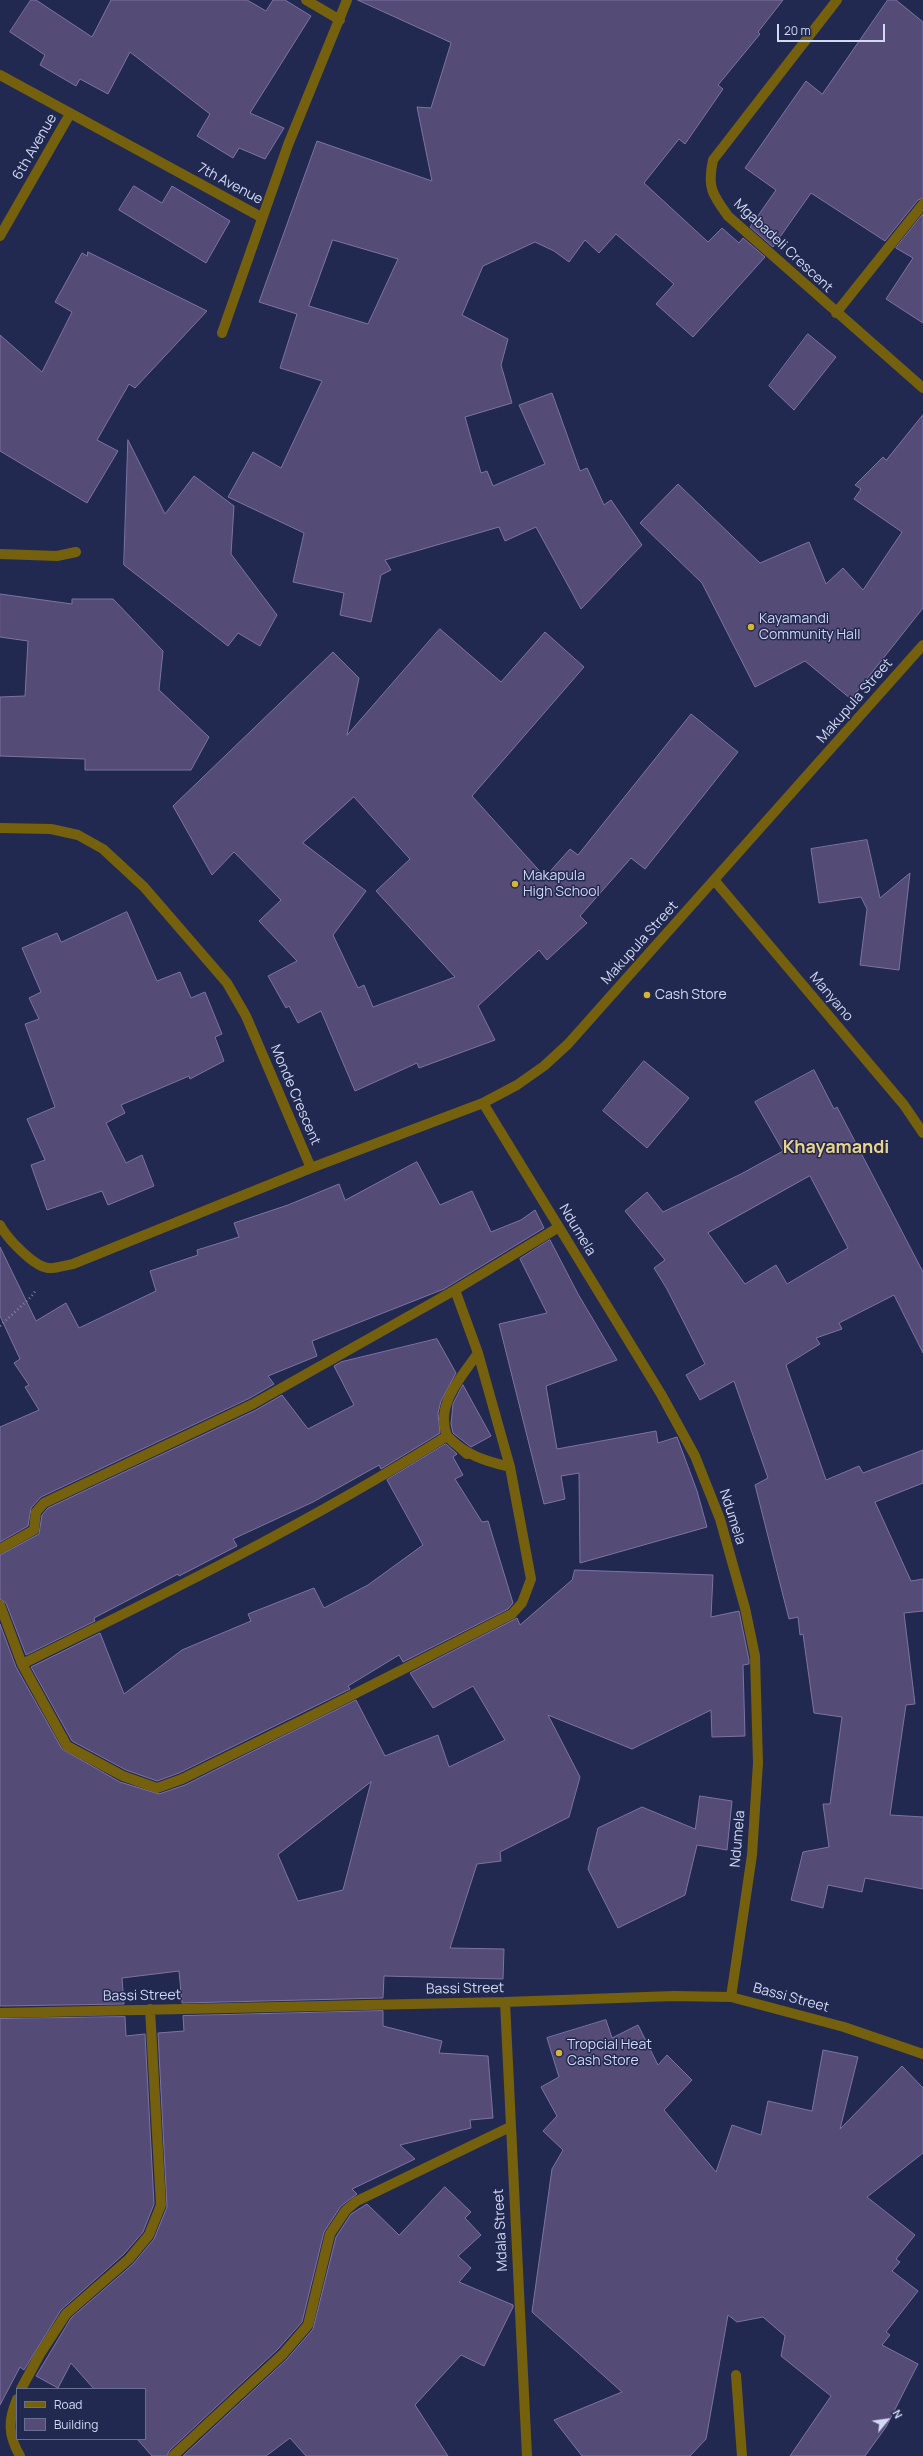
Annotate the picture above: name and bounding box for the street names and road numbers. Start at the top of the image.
street label: 6th Avenue [9,111,61,183]
street label: 7th Avenue [194,160,266,208]
street label: Mgabadeli Crescent [730,196,836,296]
street label: Makupula Street [814,655,896,747]
street label: Makupula Street [598,898,682,988]
street label: Manyano [806,969,856,1025]
street label: Monde Crescent [266,1042,324,1148]
street label: Ndumela [555,1201,599,1259]
street label: Ndumela [715,1487,749,1547]
street label: Ndumela [727,1810,749,1868]
street label: Bassi Street [426,1980,504,1998]
street label: Bassi Street [751,1980,831,2016]
street label: Bassi Street [103,1987,181,2005]
street label: Mdala Street [490,2188,512,2272]

